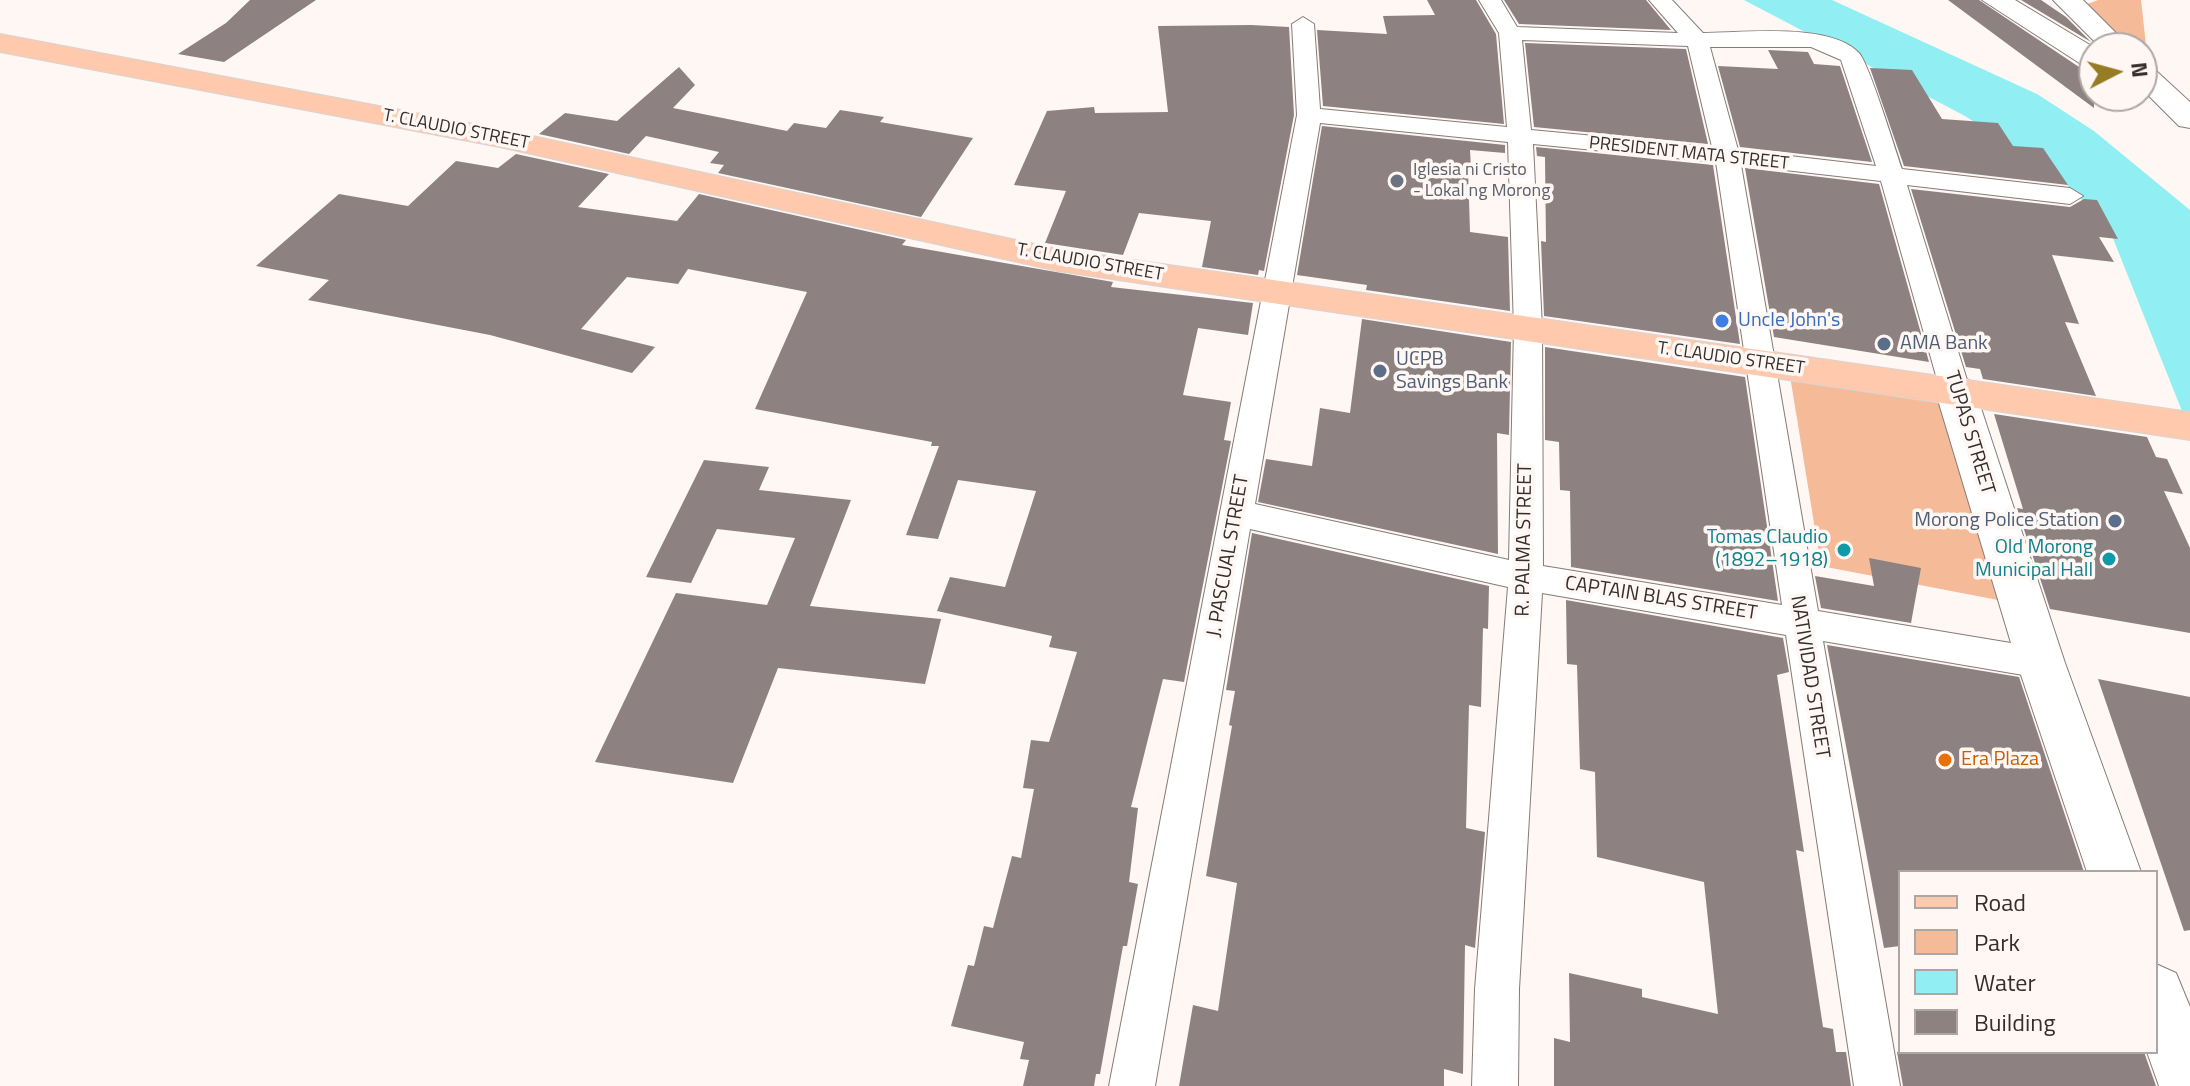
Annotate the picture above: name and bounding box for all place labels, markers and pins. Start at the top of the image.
place label: Iglesia ni Cristo - Lokal ng Morong [1413,160,1550,202]
marker: Iglesia ni Cristo - Lokal ng Morong [1388,172,1406,190]
place label: Uncle John's [1738,309,1840,333]
marker: Uncle John's [1713,312,1731,330]
place label: AMA Bank [1900,332,1988,356]
marker: AMA Bank [1875,335,1893,353]
place label: UCPB Savings Bank [1396,348,1508,395]
marker: UCPB Savings Bank [1371,362,1389,380]
place label: Morong Police Station [1914,509,2099,533]
marker: Morong Police Station [2106,512,2124,530]
place label: Tomas Claudio (1892–1918) [1707,526,1828,573]
place label: Old Morong Municipal Hall [1975,536,2093,583]
marker: Tomas Claudio (1892–1918) [1835,541,1853,559]
marker: Old Morong Municipal Hall [2100,550,2118,568]
place label: Era Plaza [1961,748,2039,772]
marker: Era Plaza [1936,751,1954,769]

